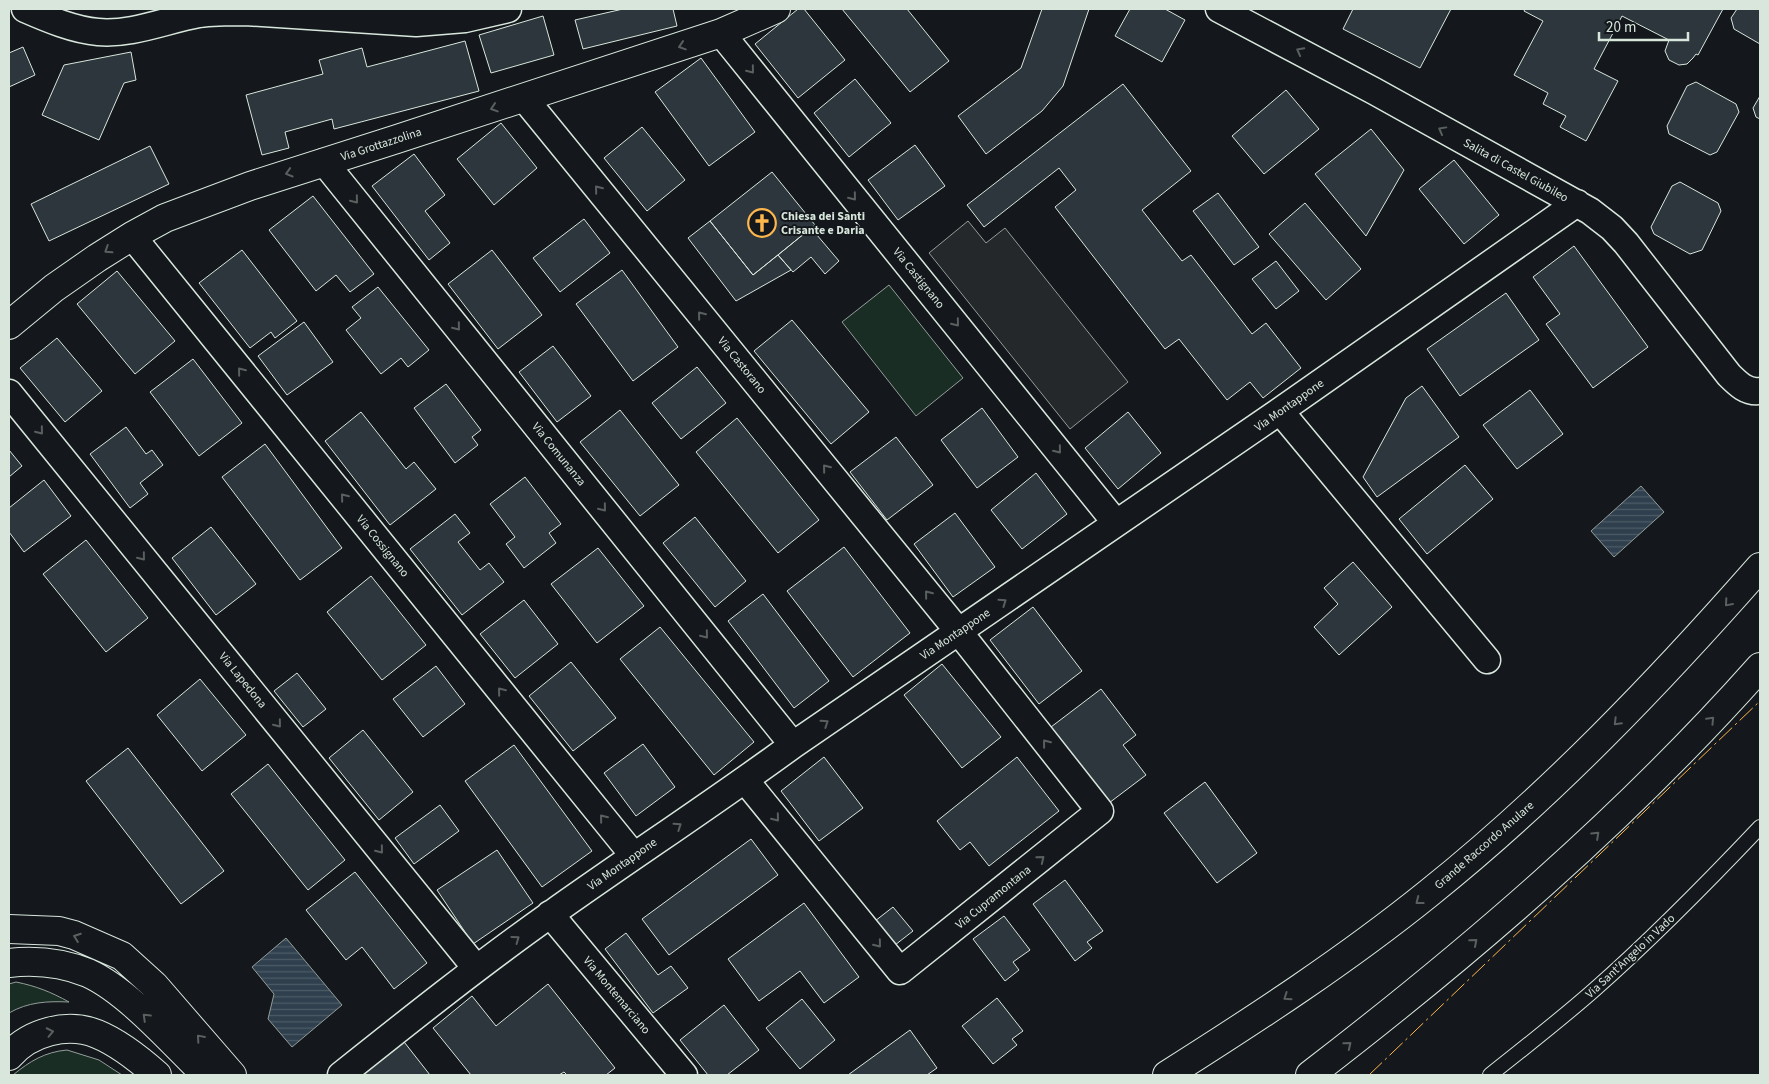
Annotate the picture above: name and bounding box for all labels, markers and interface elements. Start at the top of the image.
scale bar [1599,10,1688,42]
text: 20 m [1606,17,1636,38]
one-way arrow [678,40,686,50]
one-way arrow [1296,47,1305,57]
one-way arrow [746,65,755,74]
one-way arrow [490,102,499,112]
street label: Via Grottazzolina [338,123,424,166]
one-way arrow [1438,126,1447,136]
street label: Salita di Castel Giubileo [1460,134,1571,206]
one-way arrow [286,168,294,178]
one-way arrow [596,186,604,195]
one-way arrow [848,191,856,200]
one-way arrow [350,195,359,204]
church icon: Chiesa dei Santi Crisante e Daria [747,208,777,238]
place label: Chiesa dei Santi Crisante e Daria [781,208,865,239]
one-way arrow [105,244,114,254]
street label: Via Castignano [889,244,949,312]
one-way arrow [698,312,706,321]
one-way arrow [950,318,959,327]
one-way arrow [451,321,459,330]
street label: Via Castorano [713,333,770,397]
one-way arrow [239,368,247,377]
street label: Via Montappone [1251,375,1328,436]
street label: Via Comunanza [528,419,590,490]
one-way arrow [34,425,42,434]
one-way arrow [1052,444,1060,453]
one-way arrow [823,465,831,474]
one-way arrow [341,494,349,503]
one-way arrow [597,502,605,511]
street label: Via Cossignano [352,512,413,581]
one-way arrow [137,551,145,560]
one-way arrow [926,591,934,600]
one-way arrow [1725,598,1734,607]
one-way arrow [997,599,1006,608]
street label: Via Montappone [917,605,994,664]
one-way arrow [699,629,707,638]
street label: Via Lapedona [215,649,271,712]
one-way arrow [497,688,506,697]
one-way arrow [1614,716,1623,725]
one-way arrow [1705,717,1714,726]
one-way arrow [272,718,281,727]
one-way arrow [819,720,829,729]
one-way arrow [1044,740,1052,749]
street label: Grande Raccordo Anulare [1431,797,1538,893]
one-way arrow [771,812,779,821]
one-way arrow [601,815,609,824]
one-way arrow [672,823,681,832]
one-way arrow [1590,832,1599,841]
street label: Via Montappone [584,834,661,895]
one-way arrow [375,844,383,853]
one-way arrow [1035,856,1044,864]
street label: Via Cupramontana [952,862,1035,933]
one-way arrow [1416,896,1425,904]
street label: Via Sant'Angelo in Vado [1582,910,1679,1002]
one-way arrow [74,933,82,943]
one-way arrow [510,936,520,945]
one-way arrow [873,938,881,947]
one-way arrow [1469,939,1478,948]
street label: Via Montemarciano [579,953,654,1038]
one-way arrow [1283,990,1292,1000]
one-way arrow [143,1014,152,1023]
one-way arrow [46,1027,55,1038]
one-way arrow [197,1035,206,1044]
one-way arrow [1343,1042,1352,1051]

